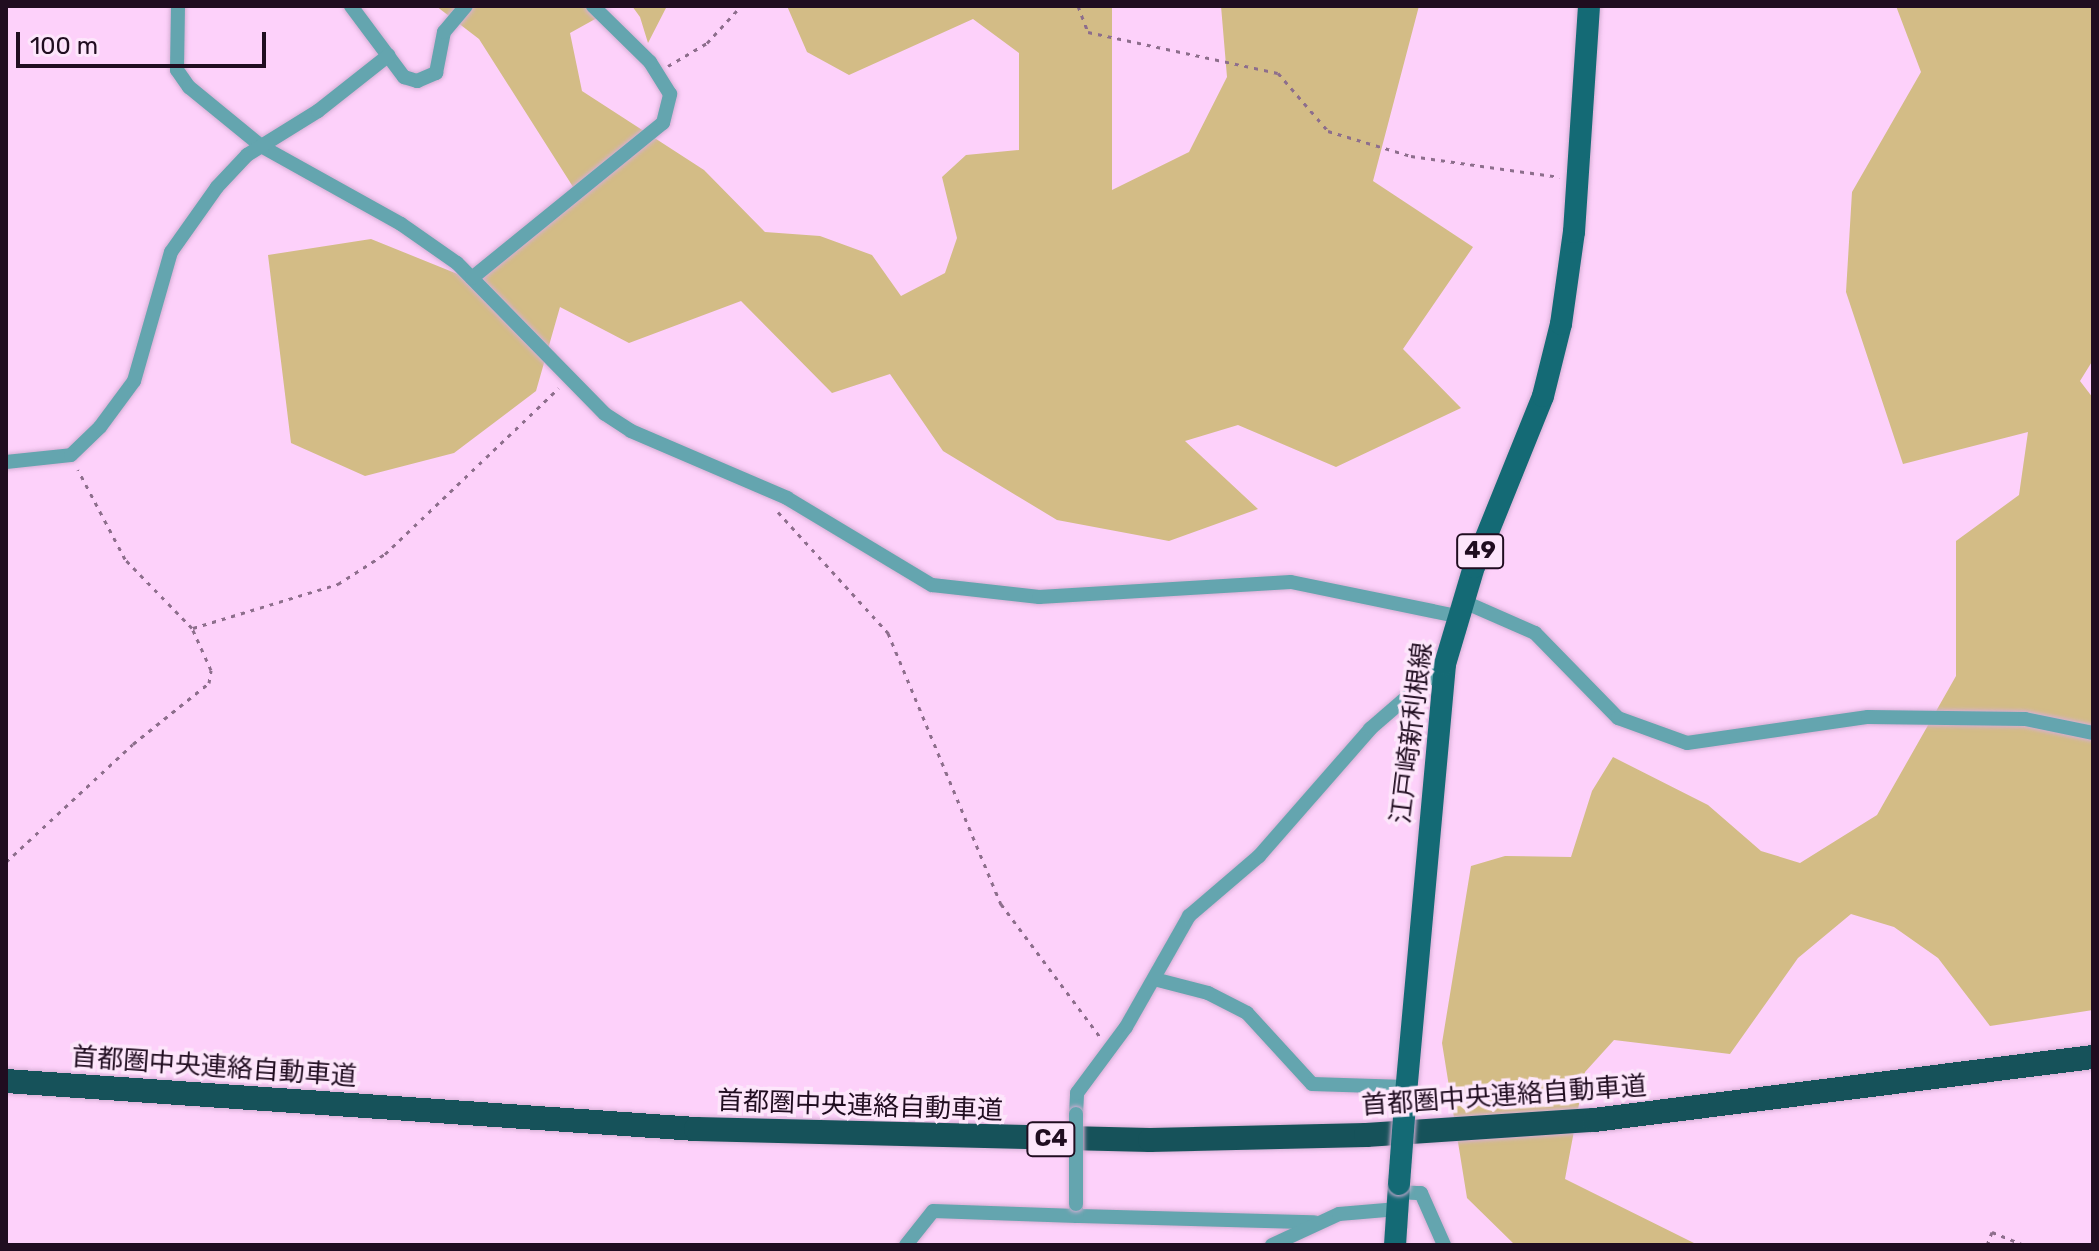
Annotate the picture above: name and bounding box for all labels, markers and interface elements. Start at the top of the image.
scale bar [20,16,270,66]
text: 100 m [30,32,98,60]
road number: 49 [1456,531,1504,571]
street label: 江戸崎新利根線 [1385,641,1439,825]
street label: 首都圏中央連絡自動車道 [70,1041,358,1093]
street label: 首都圏中央連絡自動車道 [1360,1070,1648,1122]
street label: 首都圏中央連絡自動車道 [717,1085,1003,1127]
road number: C4 [1025,1119,1077,1159]

